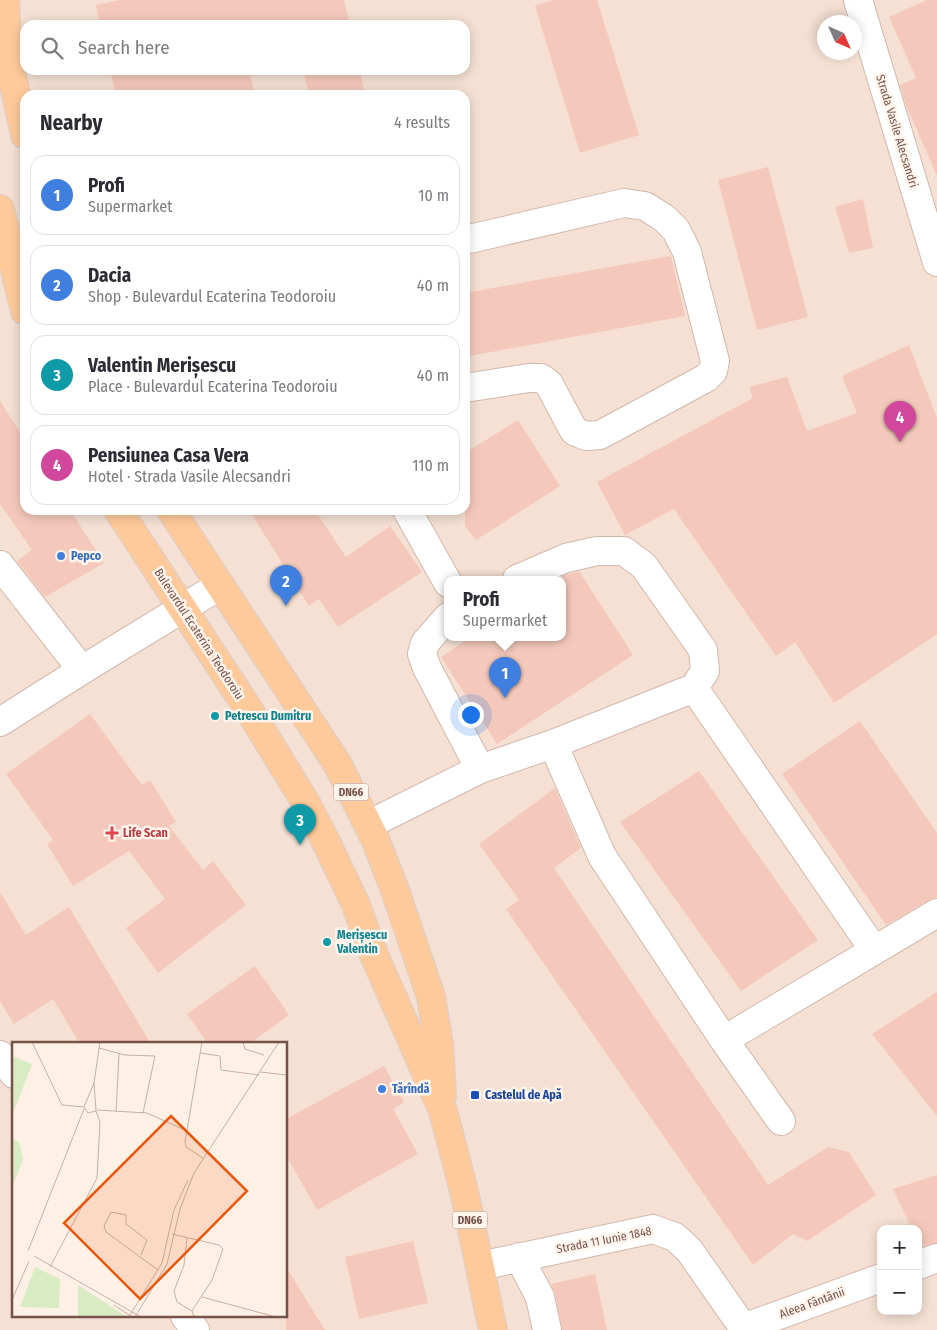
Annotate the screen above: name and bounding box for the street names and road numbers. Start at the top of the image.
street label: Strada Vasile Alecsandri [873,73,921,189]
street label: Bulevardul Ecaterina Teodoroiu [151,566,247,702]
road number: DN66 [334,784,368,800]
road number: DN66 [452,1212,488,1228]
street label: Strada 11 Iunie 1848 [555,1224,653,1256]
street label: Aleea Fântânii [777,1285,847,1321]

